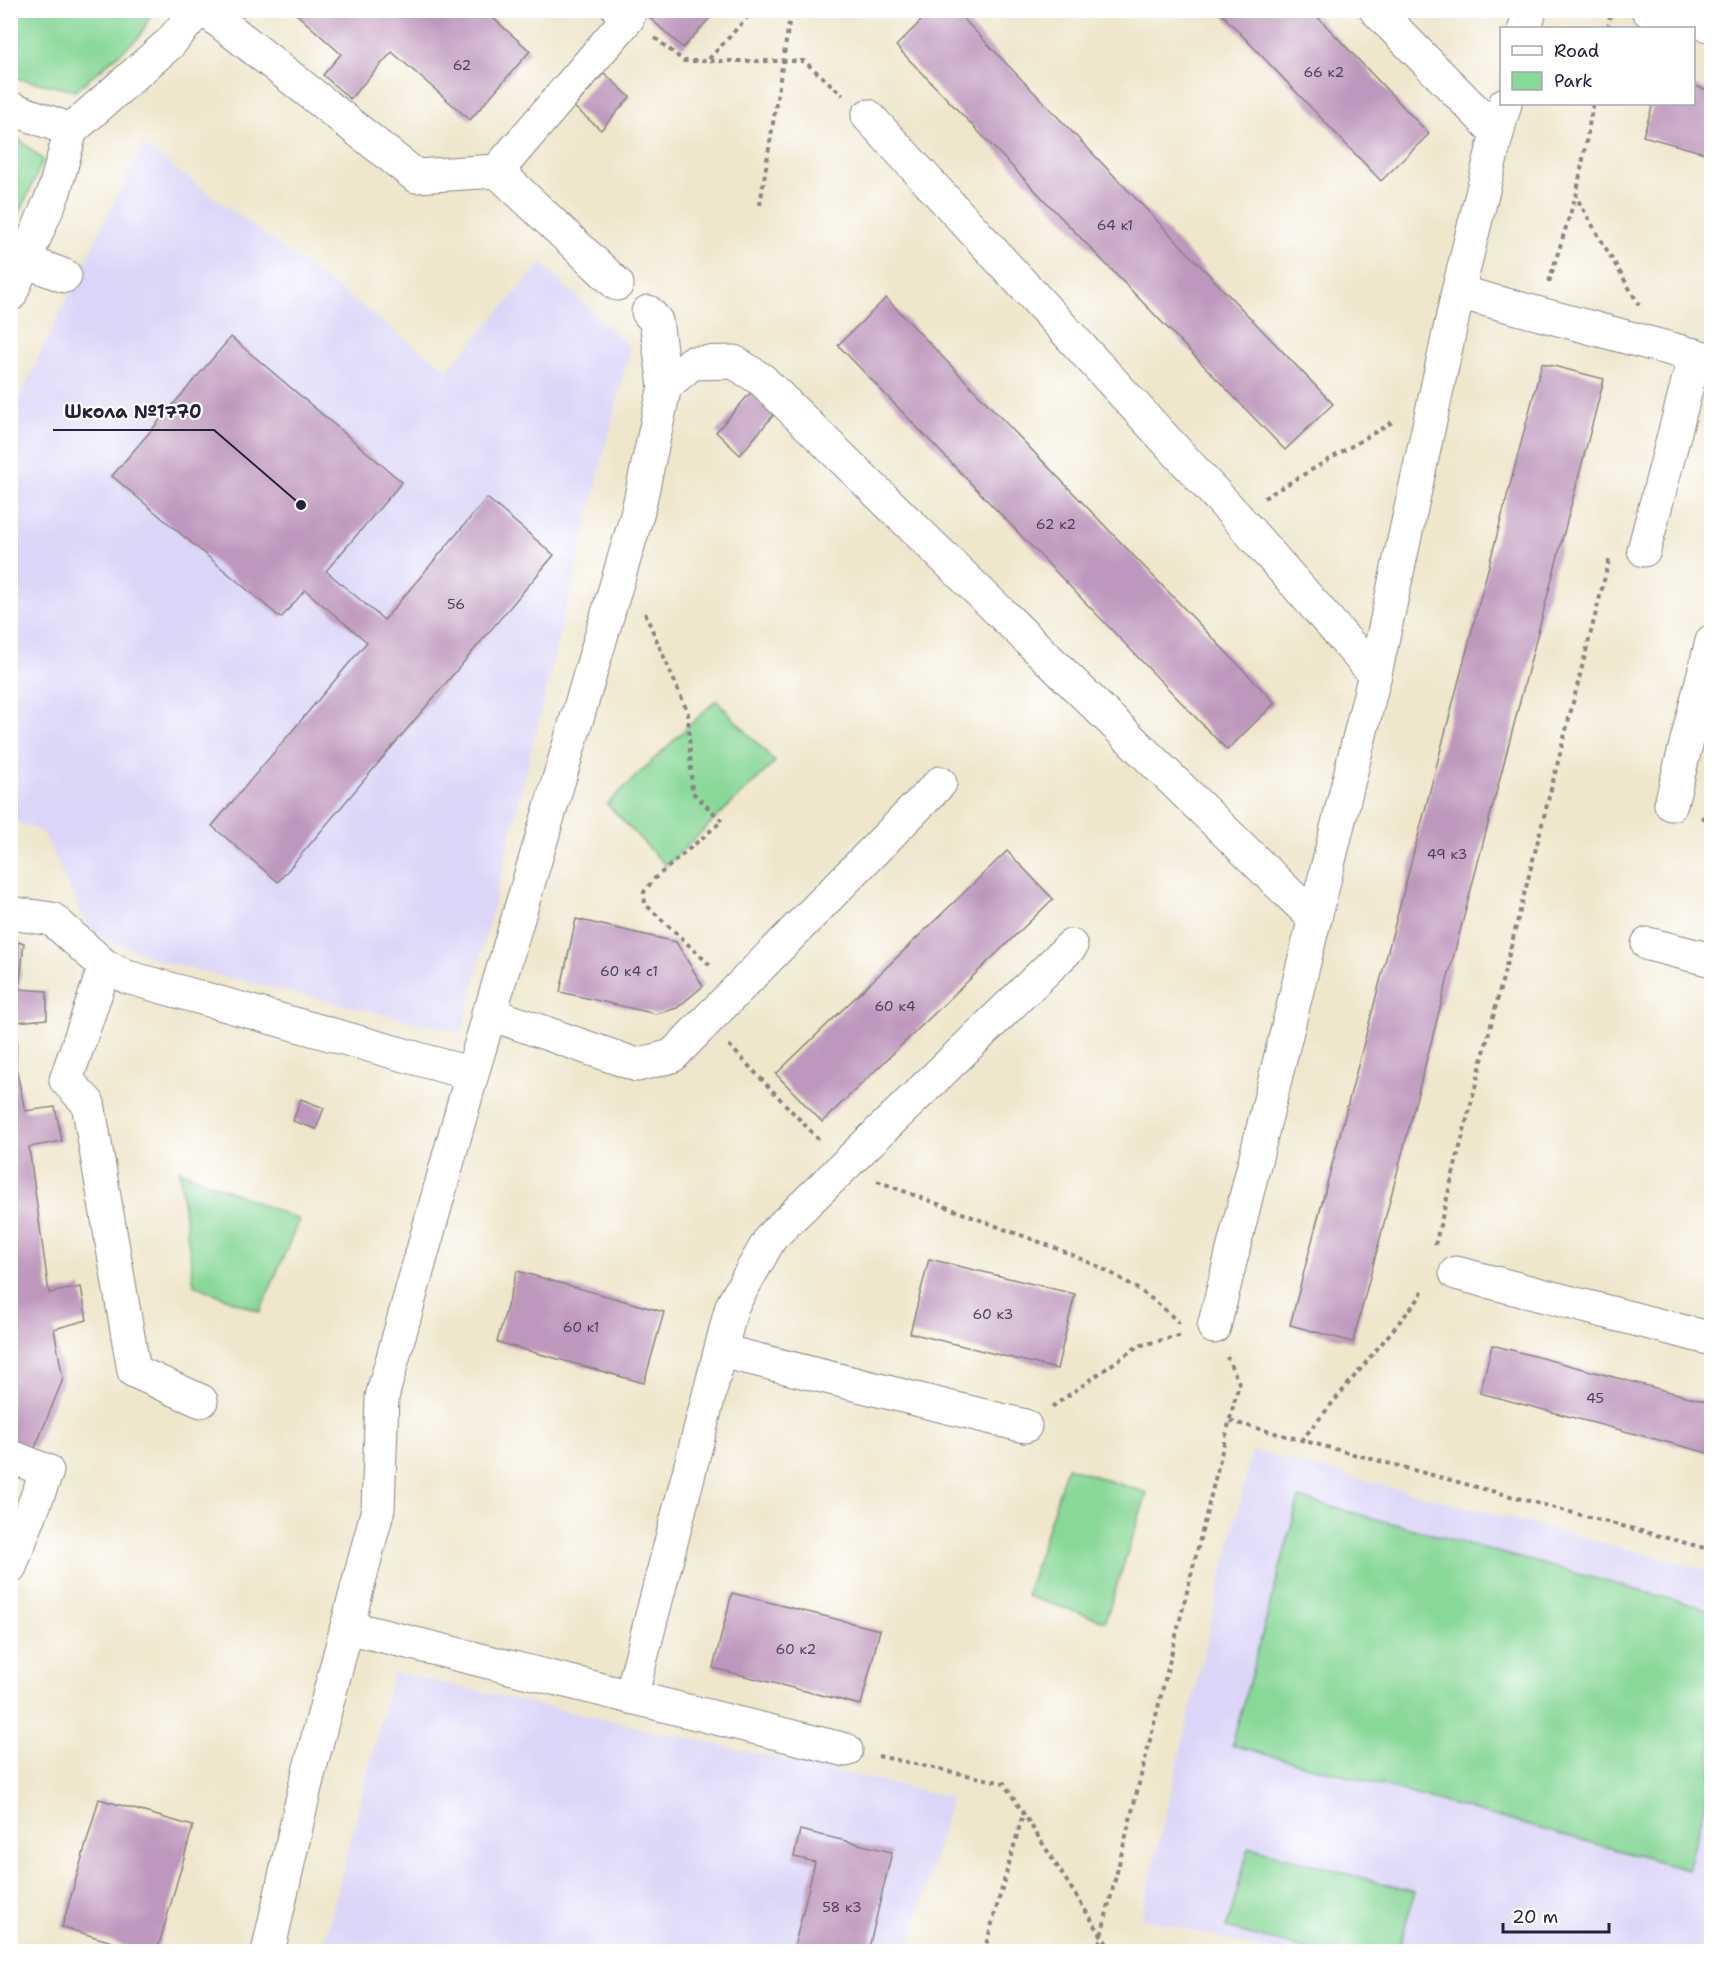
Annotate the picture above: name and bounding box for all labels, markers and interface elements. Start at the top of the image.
legend [1500,27,1695,105]
text: Road [1554,39,1599,63]
house number: 62 [453,56,471,74]
house number: 66 к2 [1304,63,1344,81]
text: Park [1554,69,1593,93]
house number: 64 к1 [1097,216,1133,234]
callout: Школа №1770 [53,394,214,430]
text: Школа №1770 [64,400,202,424]
house number: 62 к2 [1036,515,1076,533]
house number: 56 [447,595,465,613]
house number: 49 к3 [1427,845,1467,863]
house number: 60 к4 с1 [600,962,658,980]
house number: 60 к4 [874,997,916,1015]
house number: 60 к3 [973,1305,1013,1323]
house number: 60 к1 [563,1318,599,1336]
house number: 45 [1586,1389,1604,1407]
house number: 60 к2 [776,1640,816,1658]
scale bar [1503,1896,1610,1934]
house number: 58 к3 [822,1898,862,1916]
text: 20 m [1512,1905,1558,1929]

